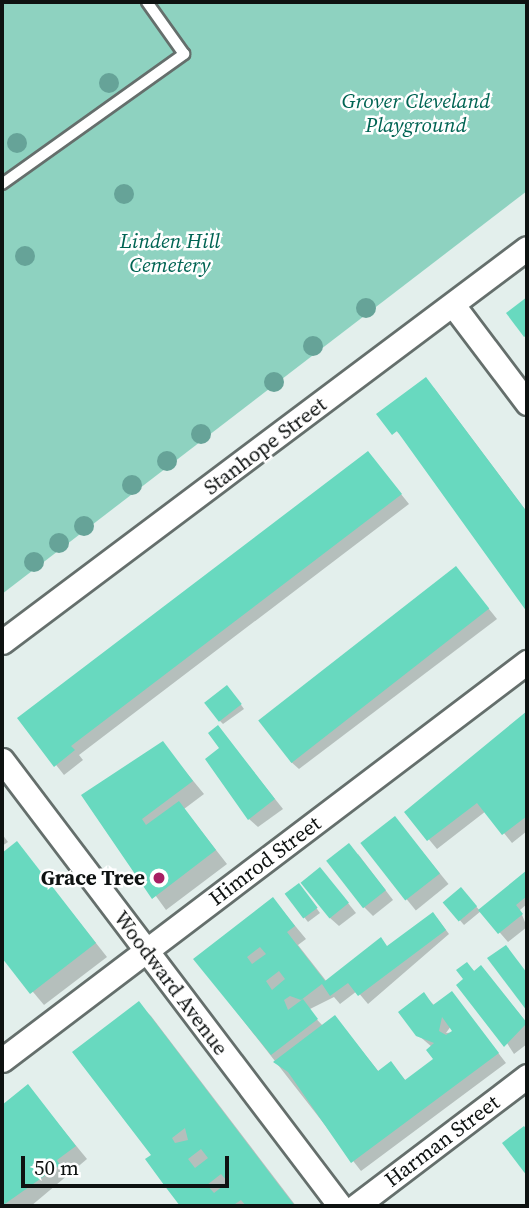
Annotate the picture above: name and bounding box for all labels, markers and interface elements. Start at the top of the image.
park label: Grover Cleveland Playground [342,88,490,138]
park label: Linden Hill Cemetery [120,228,220,278]
street label: Stanhope Street [199,392,331,500]
street label: Himrod Street [204,811,326,911]
place label: Grace Tree [41,865,145,891]
marker: Grace Tree [151,870,167,886]
street label: Woodward Avenue [109,906,233,1060]
street label: Harman Street [380,1090,504,1192]
scale bar [24,1142,233,1186]
text: 50 m [34,1153,79,1182]

